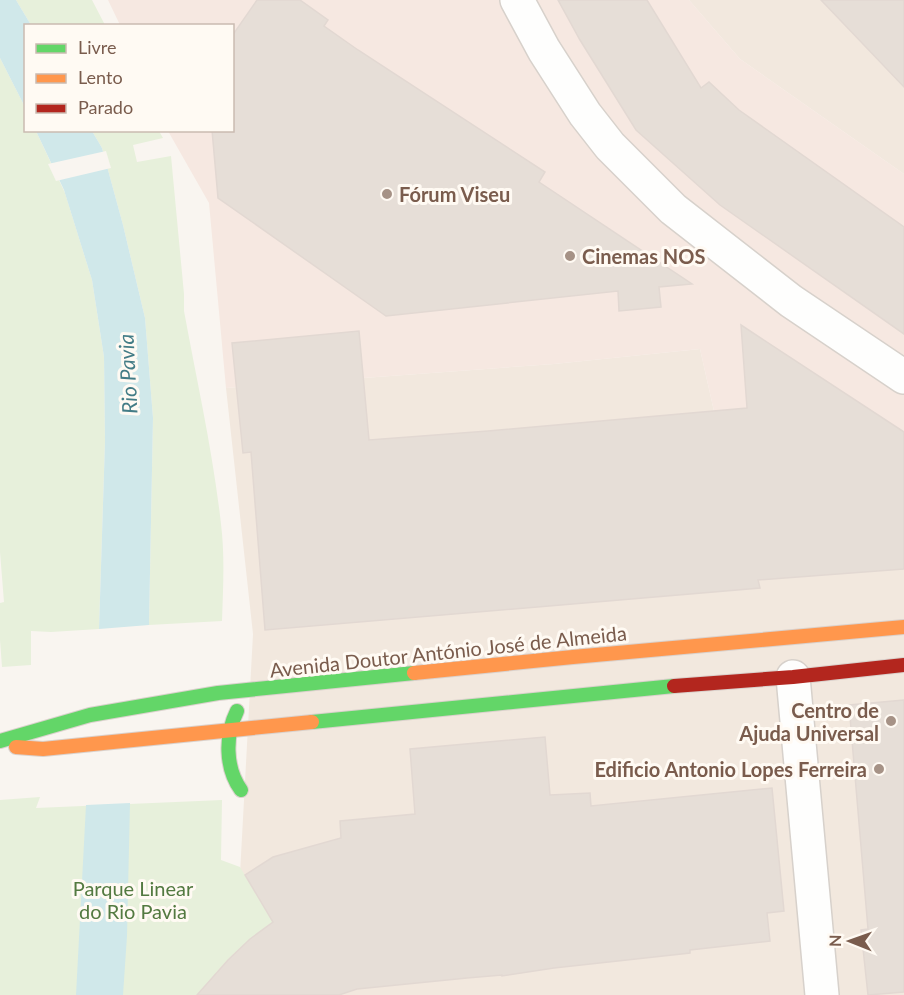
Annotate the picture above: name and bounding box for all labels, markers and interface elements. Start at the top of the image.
legend [24,24,234,132]
text: Livre [78,36,117,58]
text: Lento [78,66,123,88]
text: Parado [78,96,133,118]
place label: Fórum Viseu [399,182,510,206]
marker: Fórum Viseu [380,187,394,201]
place label: Cinemas NOS [582,244,705,268]
marker: Cinemas NOS [563,249,577,263]
water label: Rio Pavia [112,333,142,415]
street label: Avenida Doutor António José de Almeida [268,620,628,682]
place label: Centro de Ajuda Universal [738,698,879,745]
marker: Centro de Ajuda Universal [884,714,898,728]
place label: Edificio Antonio Lopes Ferreira [594,757,867,781]
marker: Edificio Antonio Lopes Ferreira [872,762,886,776]
park label: Parque Linear do Rio Pavia [73,876,194,923]
north arrow [820,911,880,971]
text: N [825,934,844,947]

